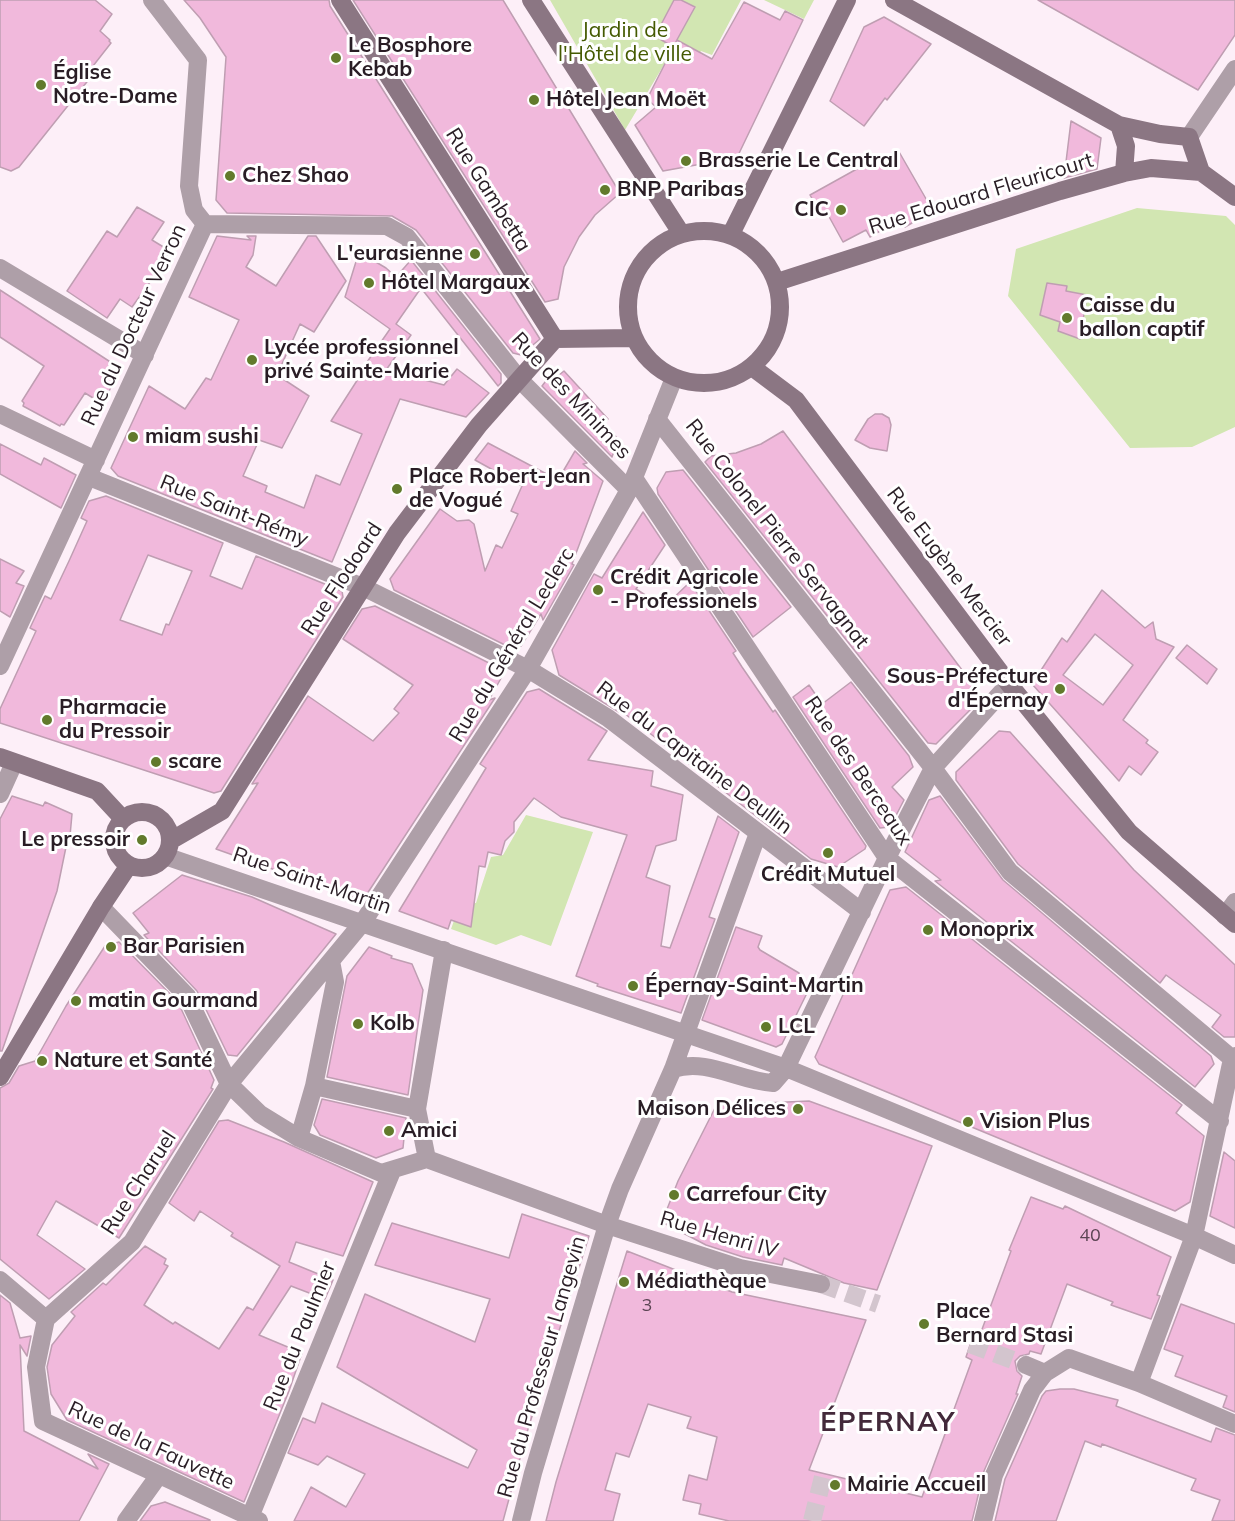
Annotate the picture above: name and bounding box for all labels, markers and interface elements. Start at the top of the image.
park label: Jardin de l'Hôtel de ville [558,18,692,68]
place label: Le Bosphore Kebab [348,33,472,83]
marker: Le Bosphore Kebab [329,51,343,65]
place label: Église Notre-Dame [53,60,178,110]
marker: Église Notre-Dame [34,78,48,92]
place label: Hôtel Jean Moët [546,87,706,113]
marker: Hôtel Jean Moët [527,93,541,107]
street label: Rue Gambetta [440,124,536,256]
place label: Brasserie Le Central [698,148,899,174]
street label: Rue Edouard Fleuricourt [866,148,1096,240]
marker: Brasserie Le Central [679,154,693,168]
place label: Chez Shao [242,163,349,189]
marker: Chez Shao [223,169,237,183]
place label: BNP Paribas [617,177,744,203]
marker: BNP Paribas [598,183,612,197]
place label: CIC [794,197,829,223]
marker: CIC [834,203,848,217]
street label: Rue du Docteur Verron [76,220,192,430]
place label: L'eurasienne [337,241,463,267]
marker: L'eurasienne [468,247,482,261]
place label: Hôtel Margaux [381,270,530,296]
marker: Hôtel Margaux [362,276,376,290]
place label: Caisse du ballon captif [1079,293,1204,343]
marker: Caisse du ballon captif [1060,311,1074,325]
street label: Rue des Minimes [506,327,636,465]
place label: Lycée professionnel privé Sainte-Marie [264,335,459,385]
marker: Lycée professionnel privé Sainte-Marie [245,353,259,367]
street label: Rue Colonel Pierre Servagnat [680,414,874,654]
place label: miam sushi [145,424,259,450]
marker: miam sushi [126,430,140,444]
place label: Place Robert-Jean de Vogué [409,464,591,514]
street label: Rue Saint-Rémy [156,470,312,552]
marker: Place Robert-Jean de Vogué [390,482,404,496]
street label: Rue Eugène Mercier [881,482,1017,652]
street label: Rue Flodoard [296,518,388,640]
street label: Rue du Général Leclerc [444,543,580,747]
place label: Crédit Agricole - Professionels [610,565,758,615]
marker: Crédit Agricole - Professionels [591,583,605,597]
place label: Sous-Préfecture d'Épernay [887,664,1048,714]
street label: Rue du Capitaine Deullin [591,676,797,840]
marker: Sous-Préfecture d'Épernay [1053,682,1067,696]
street label: Rue des Berceaux [799,692,917,850]
place label: Pharmacie du Pressoir [59,695,171,745]
marker: Pharmacie du Pressoir [40,713,54,727]
place label: scare [168,749,222,775]
marker: scare [149,755,163,769]
place label: Le pressoir [21,827,130,853]
marker: Le pressoir [135,833,149,847]
street label: Rue Saint-Martin [229,842,395,920]
marker: Crédit Mutuel [821,846,835,860]
place label: Crédit Mutuel [761,862,895,888]
place label: Monoprix [940,917,1034,943]
marker: Monoprix [921,923,935,937]
place label: Bar Parisien [123,934,245,960]
marker: Bar Parisien [104,940,118,954]
place label: Épernay-Saint-Martin [645,973,864,999]
marker: Épernay-Saint-Martin [626,979,640,993]
place label: matin Gourmand [88,988,258,1014]
marker: matin Gourmand [69,994,83,1008]
place label: Kolb [370,1011,415,1037]
place label: LCL [778,1014,815,1040]
marker: Kolb [351,1017,365,1031]
marker: LCL [759,1020,773,1034]
place label: Nature et Santé [54,1048,212,1074]
marker: Nature et Santé [35,1054,49,1068]
place label: Maison Délices [637,1096,786,1122]
marker: Maison Délices [791,1102,805,1116]
place label: Vision Plus [980,1109,1090,1135]
marker: Vision Plus [961,1115,975,1129]
place label: Amici [401,1118,457,1144]
marker: Amici [382,1124,396,1138]
street label: Rue Charuel [96,1126,182,1240]
place label: Carrefour City [686,1182,827,1208]
marker: Carrefour City [667,1188,681,1202]
street label: Rue Henri IV [657,1206,781,1264]
house number: 40 [1079,1225,1101,1247]
street label: Rue du Professeur Langevin [493,1233,591,1501]
street label: Rue du Paulmier [259,1258,341,1414]
place label: Médiathèque [636,1269,766,1295]
marker: Médiathèque [617,1275,631,1289]
house number: 3 [642,1295,652,1317]
place label: Place Bernard Stasi [936,1299,1073,1349]
marker: Place Bernard Stasi [917,1317,931,1331]
street label: Rue de la Fauvette [64,1396,238,1496]
district label: ÉPERNAY [820,1407,956,1439]
place label: Mairie Accueil [847,1472,986,1498]
marker: Mairie Accueil [828,1478,842,1492]

